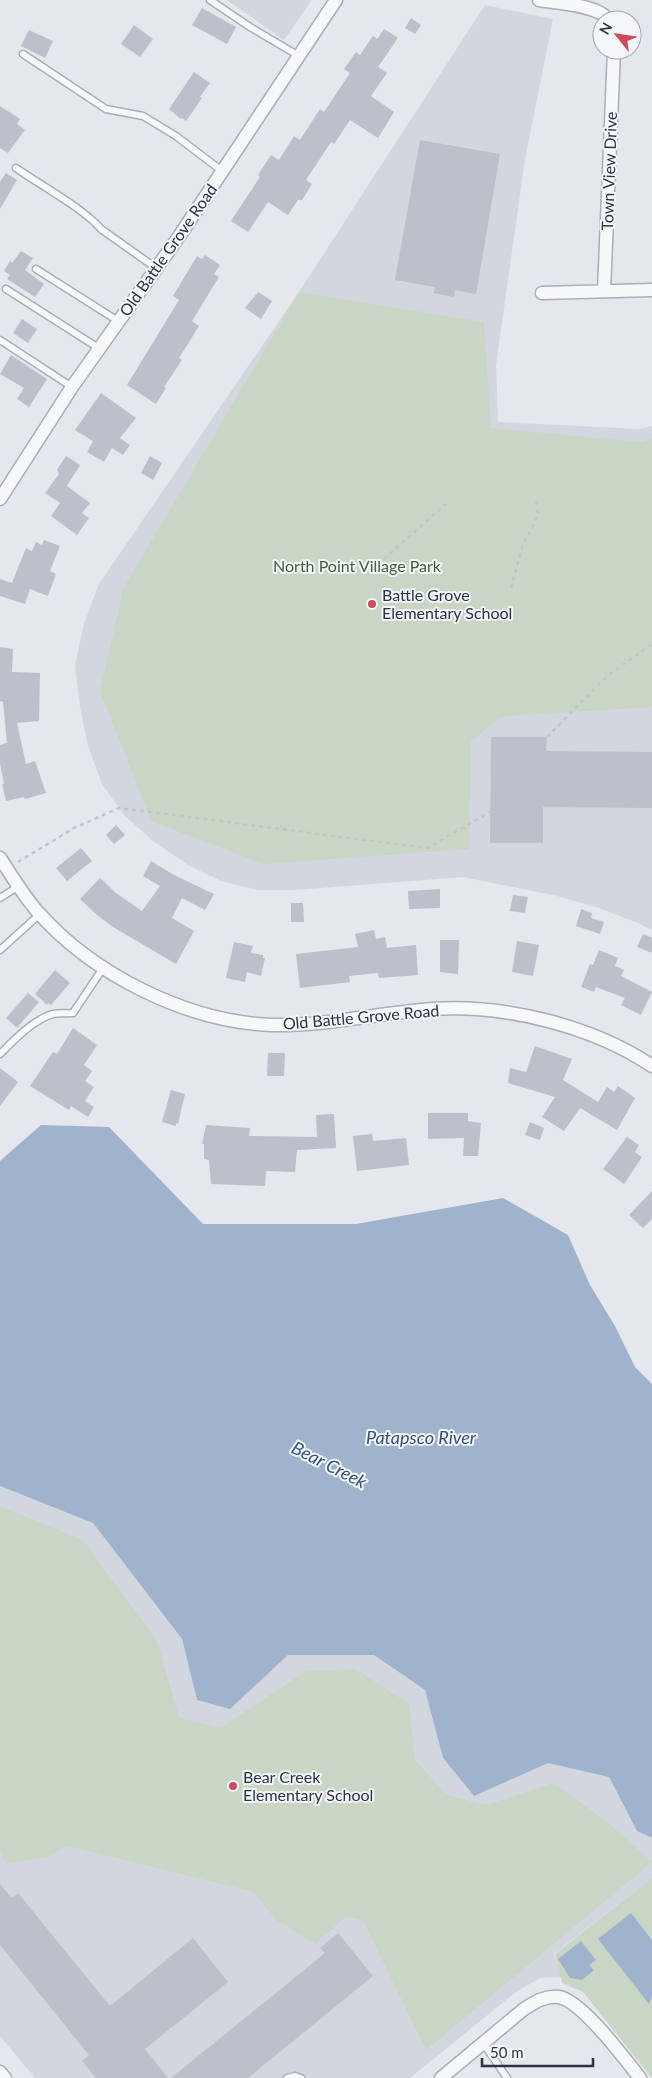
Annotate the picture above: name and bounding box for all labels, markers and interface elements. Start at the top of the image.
north arrow [592,10,642,60]
text: N [595,19,615,37]
street label: Town View Drive [597,111,620,231]
street label: Old Battle Grove Road [115,180,220,319]
park label: North Point Village Park [273,556,442,575]
place label: Battle Grove Elementary School [382,585,512,622]
marker: Battle Grove Elementary School [366,598,378,610]
street label: Old Battle Grove Road [282,1000,440,1033]
water label: Patapsco River [366,1426,477,1448]
water label: Bear Creek [288,1436,371,1493]
place label: Bear Creek Elementary School [243,1767,373,1804]
marker: Bear Creek Elementary School [227,1780,239,1792]
scale bar [482,2036,593,2068]
text: 50 m [490,2043,524,2061]

